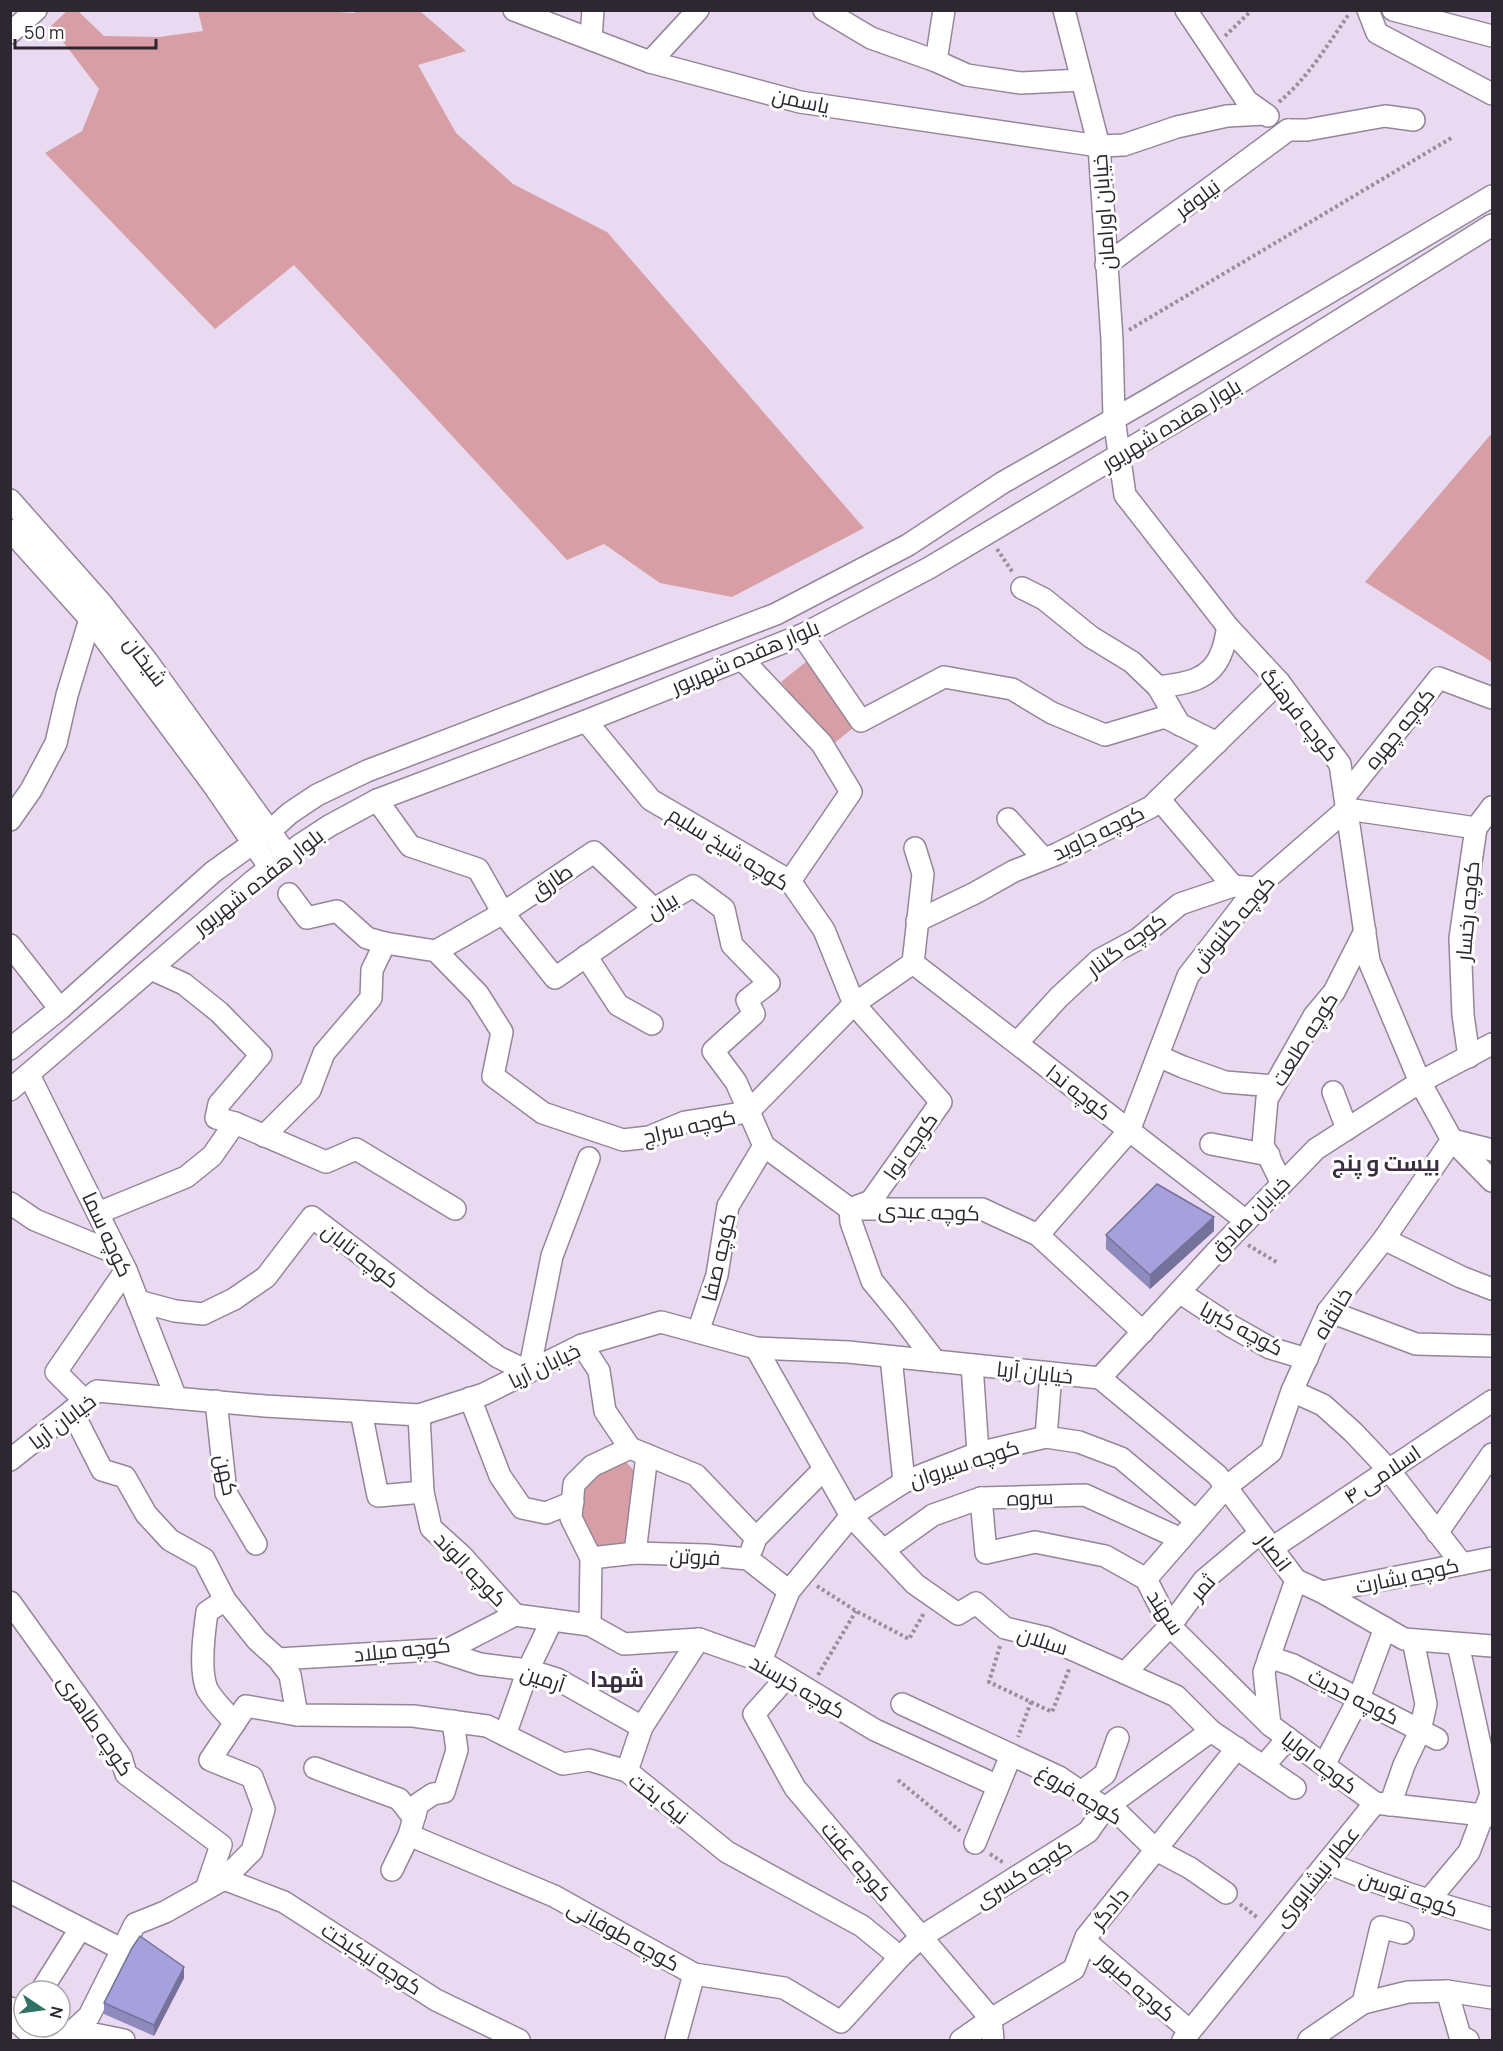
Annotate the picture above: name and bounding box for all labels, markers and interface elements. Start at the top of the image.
scale bar [15,12,156,50]
text: 50 m [24,20,64,44]
street label: یاسمن [770,80,833,120]
street label: خیابان اورامان [1085,153,1121,271]
street label: نیلوفر [1168,172,1225,224]
street label: بلوار هفده شهریور [1095,371,1246,477]
street label: بلوار هفده شهریور [666,612,823,700]
street label: شیخان [118,630,174,692]
street label: کوچه فرهنگ [1254,661,1346,768]
street label: کوچه چهره [1357,681,1441,775]
street label: کوچه جاوید [1047,798,1149,867]
street label: کوچه شیخ سلیم [663,800,795,897]
street label: بلوار هفده شهریور [186,821,329,941]
street label: طارق [524,857,578,905]
street label: کوچه رخسار [1449,860,1486,963]
street label: کوچه گلنوش [1183,869,1281,978]
street label: بیان [641,885,683,925]
street label: کوچه گلنار [1080,906,1172,984]
street label: کوچه طلعت [1264,987,1345,1092]
street label: کوچه ندا [1040,1058,1117,1127]
street label: کوچه سراج [640,1102,738,1151]
street label: کوچه نوا [877,1107,944,1186]
district label: بیست و پنج [1332,1148,1440,1179]
street label: خیابان صادق [1202,1169,1296,1265]
street label: کوچه سما [75,1187,140,1282]
street label: کوچه عبدی [878,1195,980,1228]
street label: کوچه صفا [694,1210,743,1304]
street label: کوچه تابان [316,1216,405,1295]
street label: خانقاه [1306,1282,1358,1344]
street label: کوچه کبریا [1195,1294,1289,1363]
street label: خیابان آریا [503,1336,585,1394]
street label: خیابان آریا [995,1354,1075,1390]
street label: خیابان آریا [23,1387,101,1455]
street label: کوچه سیروان [905,1432,1023,1495]
street label: اسلامی ۴ [1338,1438,1426,1510]
street label: کهن [209,1452,245,1498]
street label: سروه [1006,1482,1054,1512]
street label: کوچه الوند [428,1526,514,1613]
street label: انصار [1251,1526,1298,1577]
street label: فروتن [669,1541,721,1571]
street label: کوچه بشارت [1353,1550,1462,1601]
street label: ثمر [1182,1568,1221,1607]
street label: سهند [1141,1584,1191,1640]
street label: سبلان [1014,1619,1072,1661]
street label: کوچه میلاد [352,1630,452,1669]
street label: کوچه خرسند [745,1647,851,1725]
street label: آرمین [517,1658,569,1698]
street label: کوچه حدیث [1303,1661,1404,1732]
district label: شهدا [590,1664,644,1694]
street label: کوچه طاهری [51,1669,140,1782]
street label: کوچه اولیا [1276,1724,1364,1801]
street label: کوچه فروغ [1031,1757,1128,1831]
street label: نیک بخت [623,1766,695,1830]
street label: کوچه عفت [815,1815,899,1908]
street label: عطار نیشابوری [1267,1820,1365,1932]
street label: کوچه کسری [969,1832,1077,1915]
street label: کوچه توسن [1356,1863,1462,1924]
street label: دادگر [1083,1881,1134,1936]
street label: کوچه طوفانی [562,1893,685,1978]
street label: کوچه نیکبخت [316,1915,428,2002]
street label: کوچه صبور [1091,1944,1182,2028]
north arrow [12,1979,72,2039]
text: N [45,2004,69,2020]

